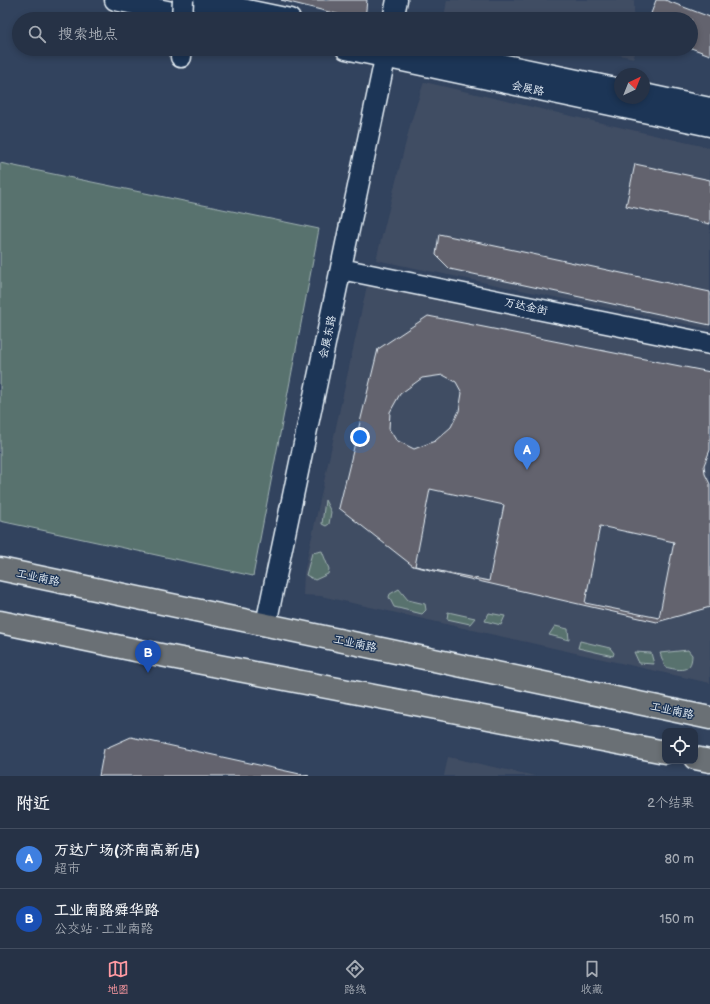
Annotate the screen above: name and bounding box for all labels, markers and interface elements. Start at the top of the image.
search box [12,12,698,56]
icon: search [26,23,48,45]
text: 搜索地点 [58,25,118,44]
north arrow [614,68,650,104]
street label: 会展路 [510,79,545,98]
street label: 万达金街 [503,296,550,318]
street label: 会展东路 [317,314,338,360]
your location [350,427,370,447]
pin: A [514,437,540,470]
street label: 工业南路 [15,567,61,588]
street label: 工业南路 [332,633,378,654]
pin: B [135,640,161,673]
street label: 工业南路 [649,700,695,721]
map controls [662,728,698,764]
button: locate [662,728,698,764]
text: 附近 [16,794,50,814]
text: 2个结果 [647,795,694,811]
text: 万达广场(济南高新店) [54,841,200,860]
text: A [25,851,33,867]
text: 80 m [665,851,694,867]
text: 超市 [54,861,80,877]
text: 工业南路舜华路 [54,901,159,920]
text: B [24,911,34,927]
text: 150 m [660,911,694,927]
text: 公交站 · 工业南路 [54,921,153,937]
tab: 地图 [107,958,129,996]
tab: 路线 [344,958,366,996]
tab: 收藏 [581,958,603,996]

